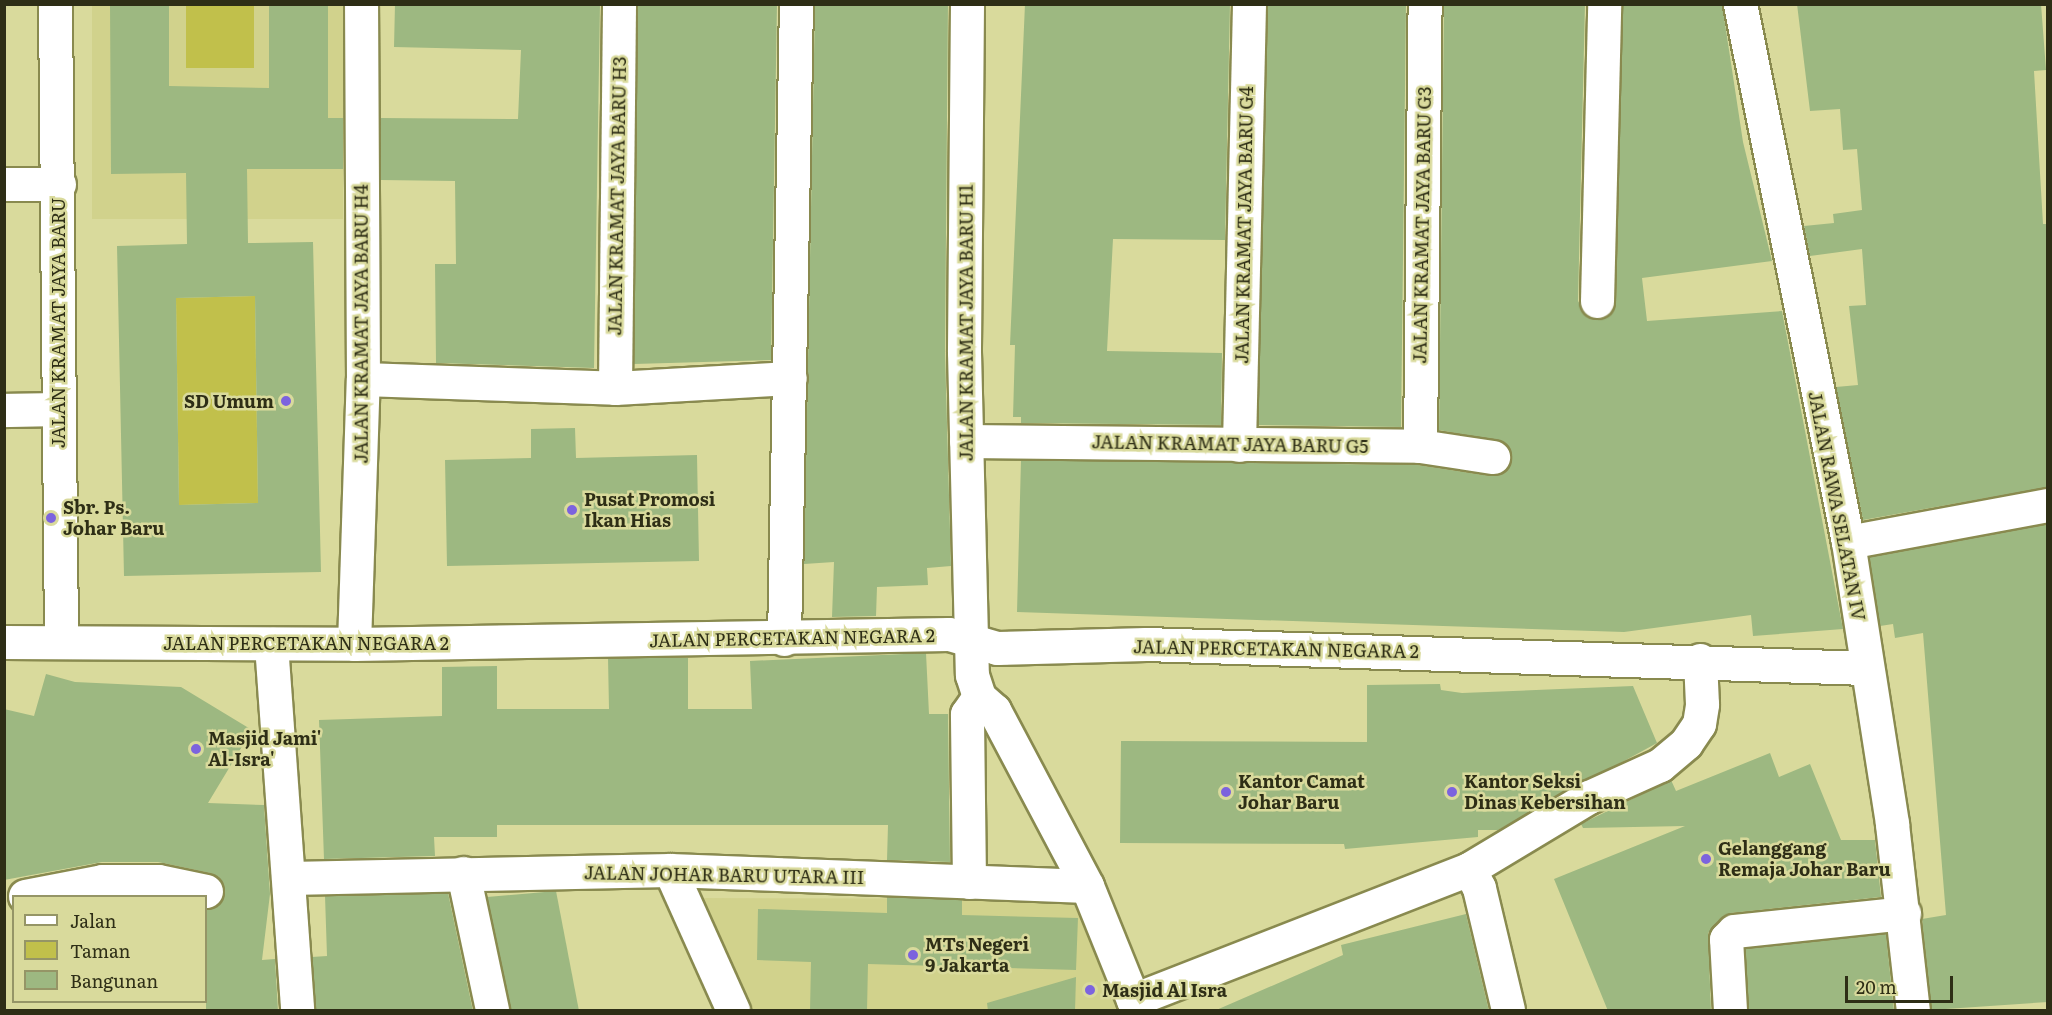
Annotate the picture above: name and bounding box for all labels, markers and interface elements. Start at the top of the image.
street label: JALAN KRAMAT JAYA BARU H3 [604,56,630,336]
street label: JALAN KRAMAT JAYA BARU G4 [1231,86,1257,364]
street label: JALAN KRAMAT JAYA BARU G3 [1409,86,1435,364]
street label: JALAN KRAMAT JAYA BARU H4 [350,184,372,464]
street label: JALAN KRAMAT JAYA BARU H1 [955,185,977,461]
street label: JALAN KRAMAT JAYA BARU [47,198,69,448]
street label: JALAN RAWA SELATAN IV [1804,389,1870,623]
place label: SD Umum [184,390,274,412]
marker: SD Umum [279,394,293,408]
street label: JALAN KRAMAT JAYA BARU G5 [1091,431,1369,457]
place label: Pusat Promosi Ikan Hias [584,489,715,532]
place label: Sbr. Ps. Johar Baru [63,497,164,540]
marker: Pusat Promosi Ikan Hias [565,503,579,517]
marker: Sbr. Ps. Johar Baru [44,511,58,525]
street label: JALAN PERCETAKAN NEGARA 2 [649,625,935,651]
street label: JALAN PERCETAKAN NEGARA 2 [163,632,449,654]
street label: JALAN PERCETAKAN NEGARA 2 [1133,636,1419,662]
place label: Masjid Jami' Al-Isra' [208,728,321,771]
marker: Masjid Jami' Al-Isra' [189,742,203,756]
place label: Kantor Camat Johar Baru [1238,771,1365,814]
place label: Kantor Seksi Dinas Kebersihan [1464,771,1626,814]
marker: Kantor Camat Johar Baru [1219,785,1233,799]
marker: Kantor Seksi Dinas Kebersihan [1445,785,1459,799]
place label: Gelanggang Remaja Johar Baru [1718,838,1891,880]
marker: Gelanggang Remaja Johar Baru [1699,852,1713,866]
street label: JALAN JOHAR BARU UTARA III [584,862,864,888]
legend [12,895,207,1003]
text: Jalan [70,907,116,934]
place label: MTs Negeri 9 Jakarta [925,934,1029,976]
text: Taman [70,937,130,964]
marker: MTs Negeri 9 Jakarta [906,948,920,962]
scale bar [1848,964,1956,1002]
text: Bangunan [70,967,158,994]
text: 20 m [1856,973,1897,1000]
place label: Masjid Al Isra [1102,979,1227,1001]
marker: Masjid Al Isra [1083,983,1097,997]

